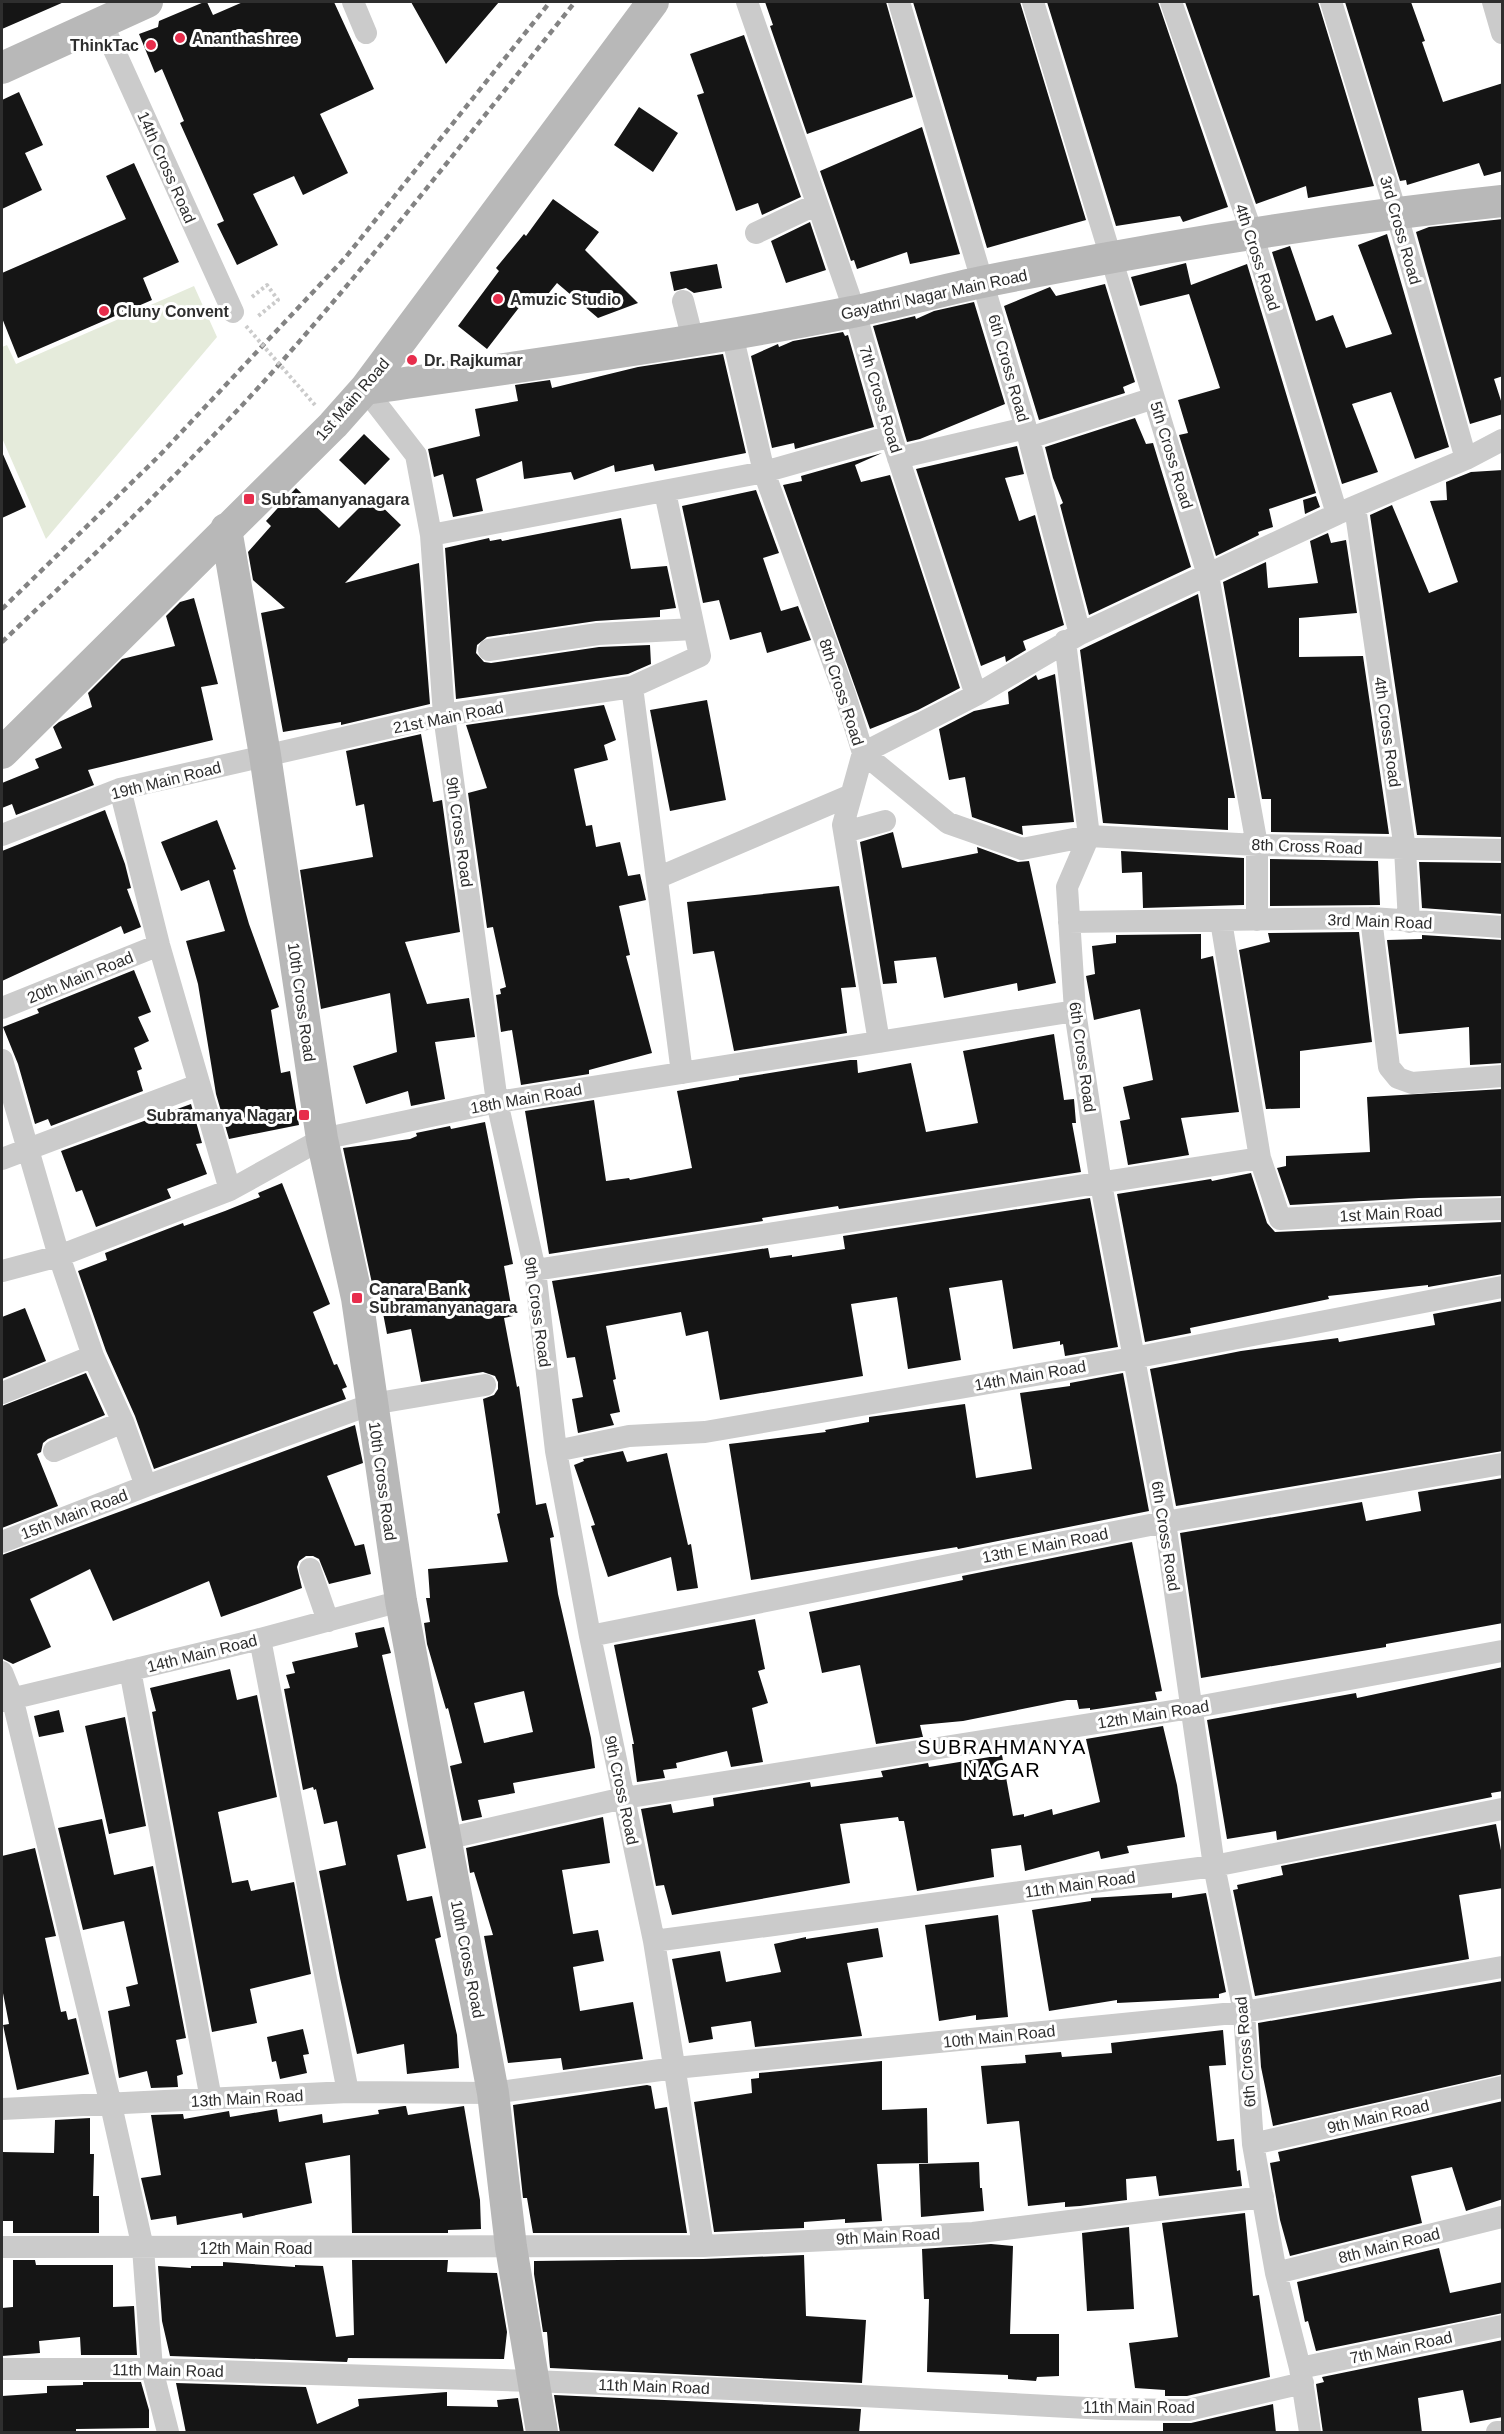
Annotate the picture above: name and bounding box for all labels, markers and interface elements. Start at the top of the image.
place label: Ananthashree [192,30,299,47]
marker: Ananthashree [173,31,187,45]
place label: ThinkTac [70,37,139,54]
marker: ThinkTac [144,38,158,52]
street label: 14th Cross Road [134,109,199,226]
street label: 3rd Cross Road [1377,174,1424,286]
street label: 4th Cross Road [1232,202,1283,313]
street label: Gayathri Nagar Main Road [839,266,1029,323]
place label: Amuzic Studio [510,291,621,308]
marker: Amuzic Studio [491,292,505,306]
place label: Cluny Convent [116,303,230,320]
marker: Cluny Convent [97,304,111,318]
street label: 6th Cross Road [985,312,1032,424]
street label: 7th Cross Road [856,344,905,455]
place label: Dr. Rajkumar [424,352,523,369]
marker: Dr. Rajkumar [405,353,419,367]
street label: 1st Main Road [312,355,393,444]
street label: 5th Cross Road [1147,400,1196,511]
place label: Subramanyanagara [261,491,410,508]
marker: Subramanyanagara [242,492,256,506]
street label: 8th Cross Road [816,637,867,748]
street label: 4th Cross Road [1371,676,1404,788]
street label: 21st Main Road [391,698,505,737]
street label: 19th Main Road [109,759,223,802]
street label: 9th Cross Road [443,776,476,888]
street label: 8th Cross Road [1251,836,1363,857]
street label: 3rd Main Road [1327,911,1433,932]
street label: 10th Cross Road [285,941,318,1063]
street label: 20th Main Road [25,948,136,1007]
street label: 6th Cross Road [1066,1001,1099,1113]
street label: 18th Main Road [469,1080,583,1117]
place label: Subramanya Nagar [146,1107,292,1124]
marker: Subramanya Nagar [297,1108,311,1122]
street label: 1st Main Road [1339,1202,1443,1225]
street label: 9th Cross Road [521,1256,554,1368]
place label: Canara Bank Subramanyanagara [369,1281,518,1316]
marker: Canara Bank Subramanyanagara [350,1291,364,1305]
street label: 14th Main Road [973,1357,1087,1394]
street label: 10th Cross Road [366,1420,399,1542]
street label: 6th Cross Road [1148,1480,1183,1592]
street label: 15th Main Road [18,1486,130,1543]
street label: 13th E Main Road [981,1525,1110,1566]
street label: 14th Main Road [145,1632,259,1675]
street label: 12th Main Road [1096,1697,1210,1732]
street label: 9th Cross Road [602,1734,641,1846]
district label: SUBRAHMANYA NAGAR [917,1736,1087,1781]
street label: 11th Main Road [1024,1868,1137,1901]
street label: 10th Cross Road [448,1899,487,2020]
street label: 6th Cross Road [1232,1996,1259,2108]
street label: 10th Main Road [942,2022,1056,2051]
street label: 13th Main Road [190,2087,304,2110]
street label: 9th Main Road [1326,2097,1431,2136]
street label: 9th Main Road [836,2225,940,2248]
street label: 8th Main Road [1337,2225,1442,2266]
street label: 12th Main Road [200,2240,312,2257]
street label: 7th Main Road [1348,2328,1454,2367]
street label: 11th Main Road [112,2361,224,2380]
street label: 11th Main Road [598,2376,710,2397]
street label: 11th Main Road [1083,2399,1195,2416]

